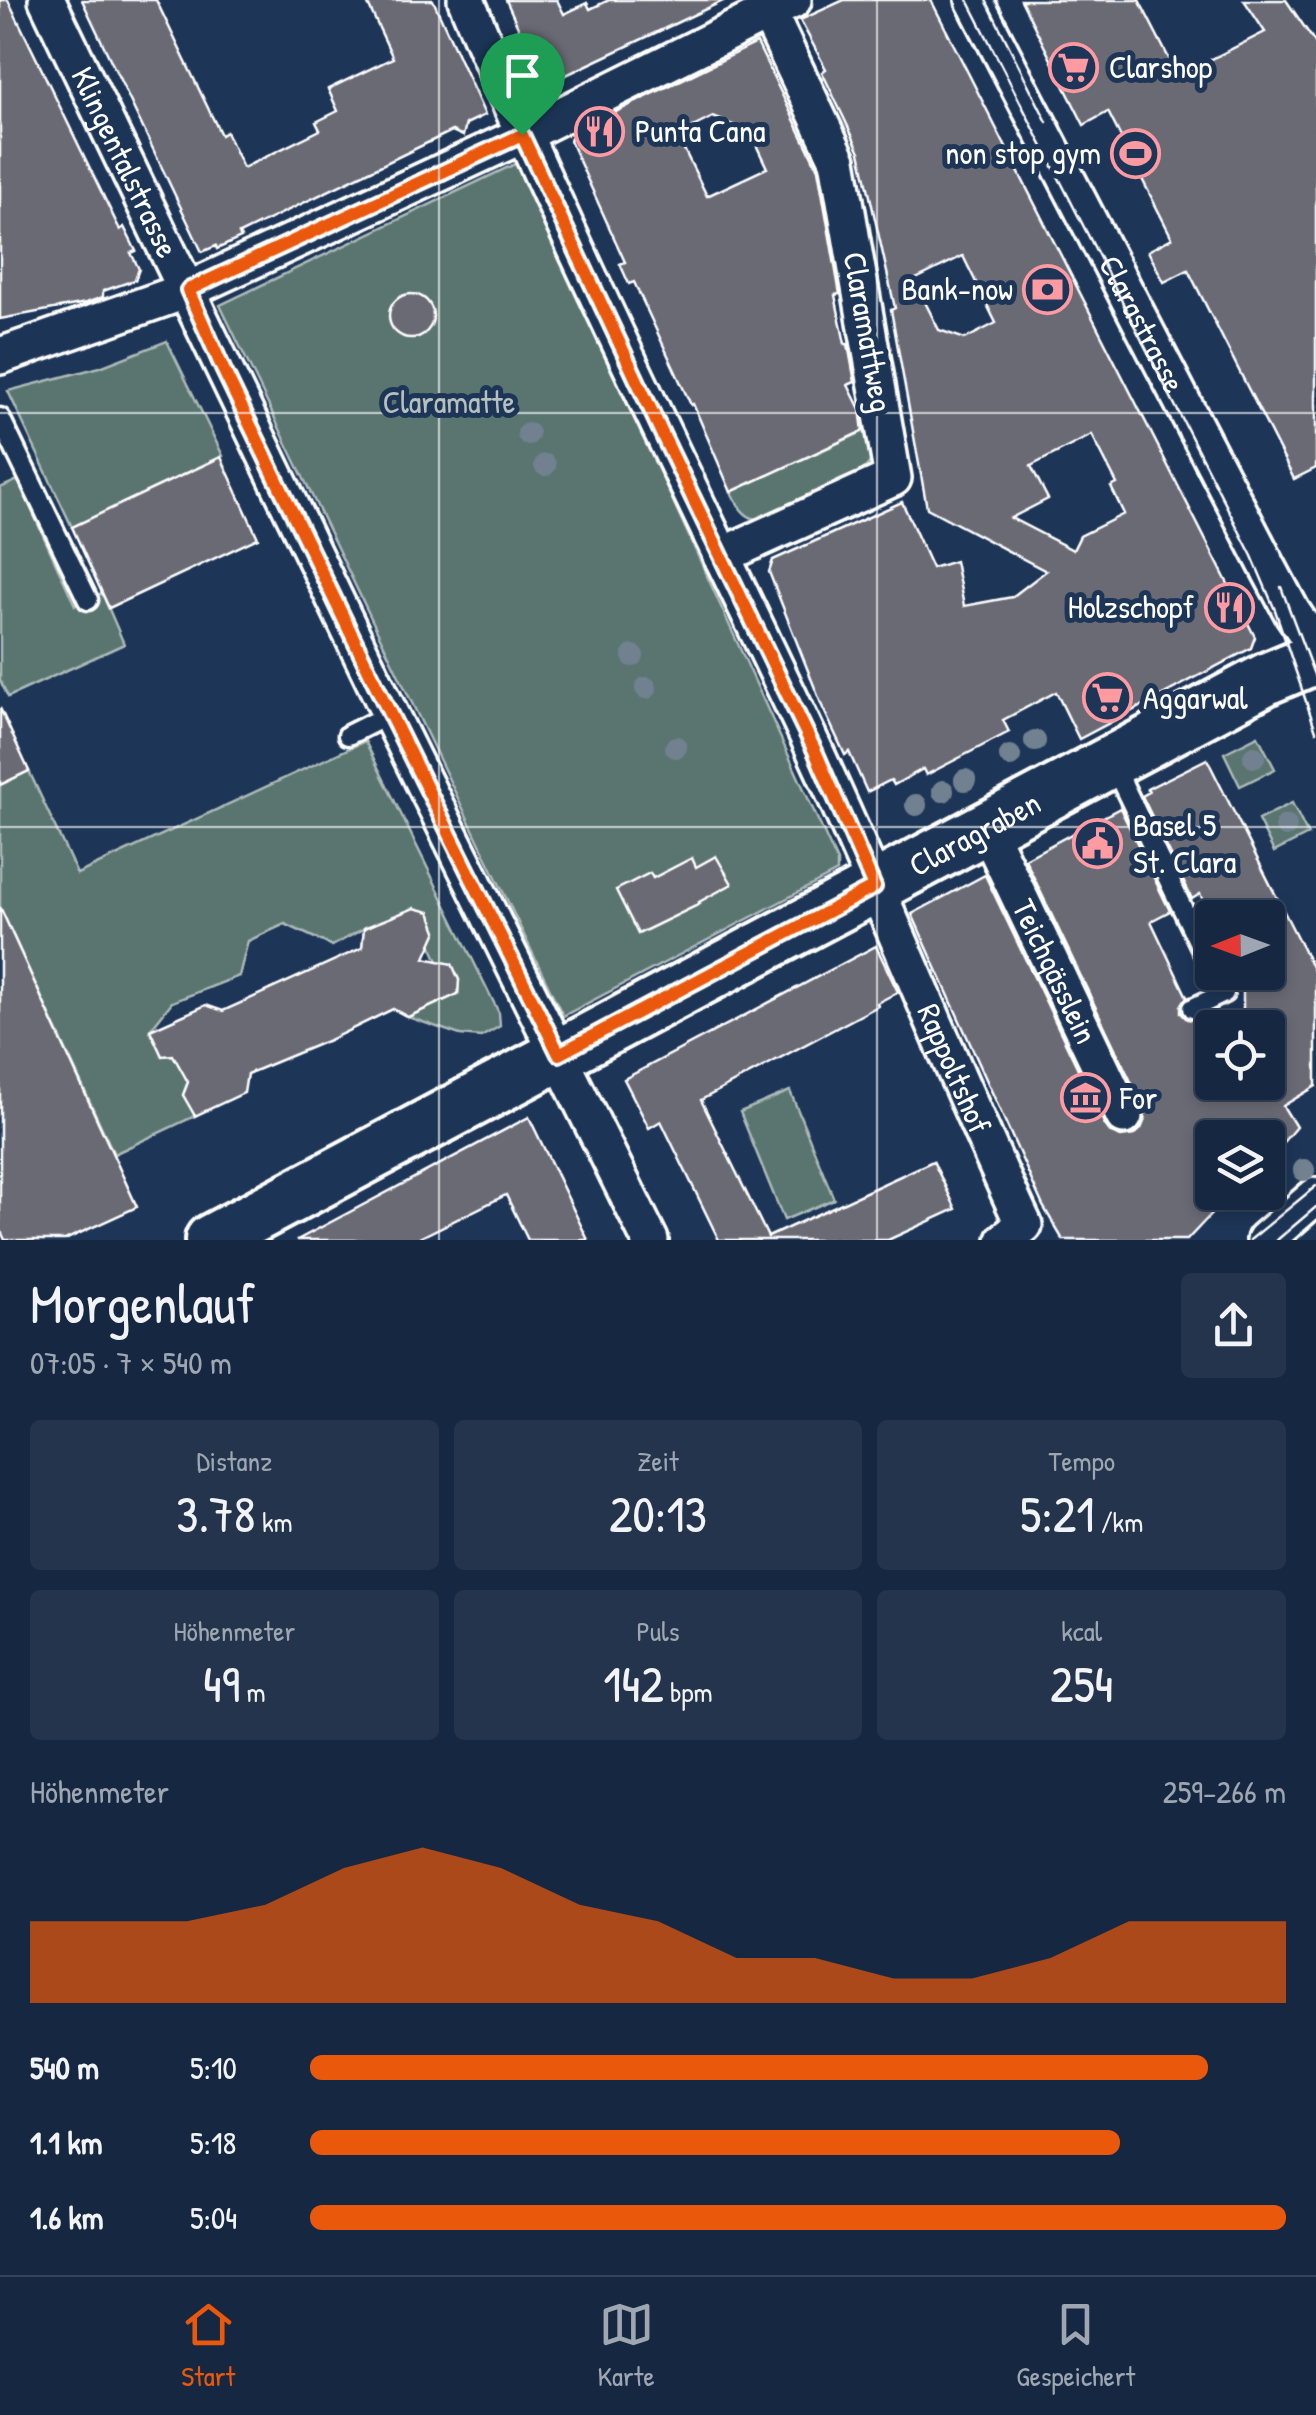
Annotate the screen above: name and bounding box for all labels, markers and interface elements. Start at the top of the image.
pin [480,33,565,136]
supermarket icon: Clarshop [1048,41,1100,93]
place label: Clarshop [1109,45,1213,88]
icon: arrive [495,48,550,103]
street label: Klingentalstrasse [61,60,189,264]
restaurant icon: Punta Cana [574,105,626,157]
place label: Punta Cana [635,109,766,152]
sports icon: non stop gym [1110,127,1162,179]
place label: non stop gym [945,131,1101,174]
street label: Clarastrasse [1089,248,1196,400]
street label: Claramattweg [833,249,904,415]
bank icon: Bank-now [1022,263,1074,315]
place label: Bank-now [901,267,1013,310]
park label: Claramatte [383,380,516,423]
restaurant icon: Holzschopf [1203,581,1255,633]
place label: Holzschopf [1068,585,1195,628]
supermarket icon: Aggarwal [1082,672,1134,724]
place label: Aggarwal [1143,676,1248,719]
street label: Claragraben [901,781,1048,886]
place label: Basel 5 St. Clara [1133,803,1236,883]
public building icon: Basel 5 St. Clara [1072,817,1124,869]
street label: Teichgässlein [1003,892,1108,1050]
north arrow [1195,900,1285,990]
map controls [1195,900,1285,1210]
street label: Rappoltshof [908,997,1002,1140]
button: locate [1195,1010,1285,1100]
museum icon: For [1059,1072,1111,1124]
place label: For [1119,1076,1157,1119]
button: layers [1195,1120,1285,1210]
text: Morgenlauf [30,1266,255,1340]
button: share [1181,1273,1286,1378]
text: 07:05 · 7 × 540 m [30,1341,232,1384]
text: Distanz [197,1442,272,1480]
text: Zeit [637,1442,679,1480]
text: Tempo [1048,1442,1115,1480]
text: 3.78 [176,1480,256,1548]
text: 20:13 [609,1480,707,1548]
text: 5:21 [1020,1480,1094,1548]
text: km [256,1503,293,1541]
text: /km [1094,1503,1143,1541]
text: Höhenmeter [173,1612,295,1650]
text: Puls [637,1612,679,1650]
text: kcal [1061,1612,1102,1650]
text: 49 [203,1650,240,1718]
text: 142 [603,1650,664,1718]
text: 254 [1050,1650,1113,1718]
text: m [240,1673,266,1711]
text: bpm [664,1673,713,1711]
text: Höhenmeter [30,1770,169,1813]
text: 259–266 m [1163,1770,1286,1813]
text: 540 m [30,2046,99,2089]
text: 5:10 [190,2046,237,2089]
text: 1.1 km [30,2121,102,2164]
text: 5:18 [190,2121,236,2164]
text: 1.6 km [30,2196,104,2239]
text: 5:04 [190,2196,237,2239]
tab: Start [181,2297,236,2395]
tab: Karte [597,2297,655,2395]
tab: Gespeichert [1016,2297,1135,2395]

